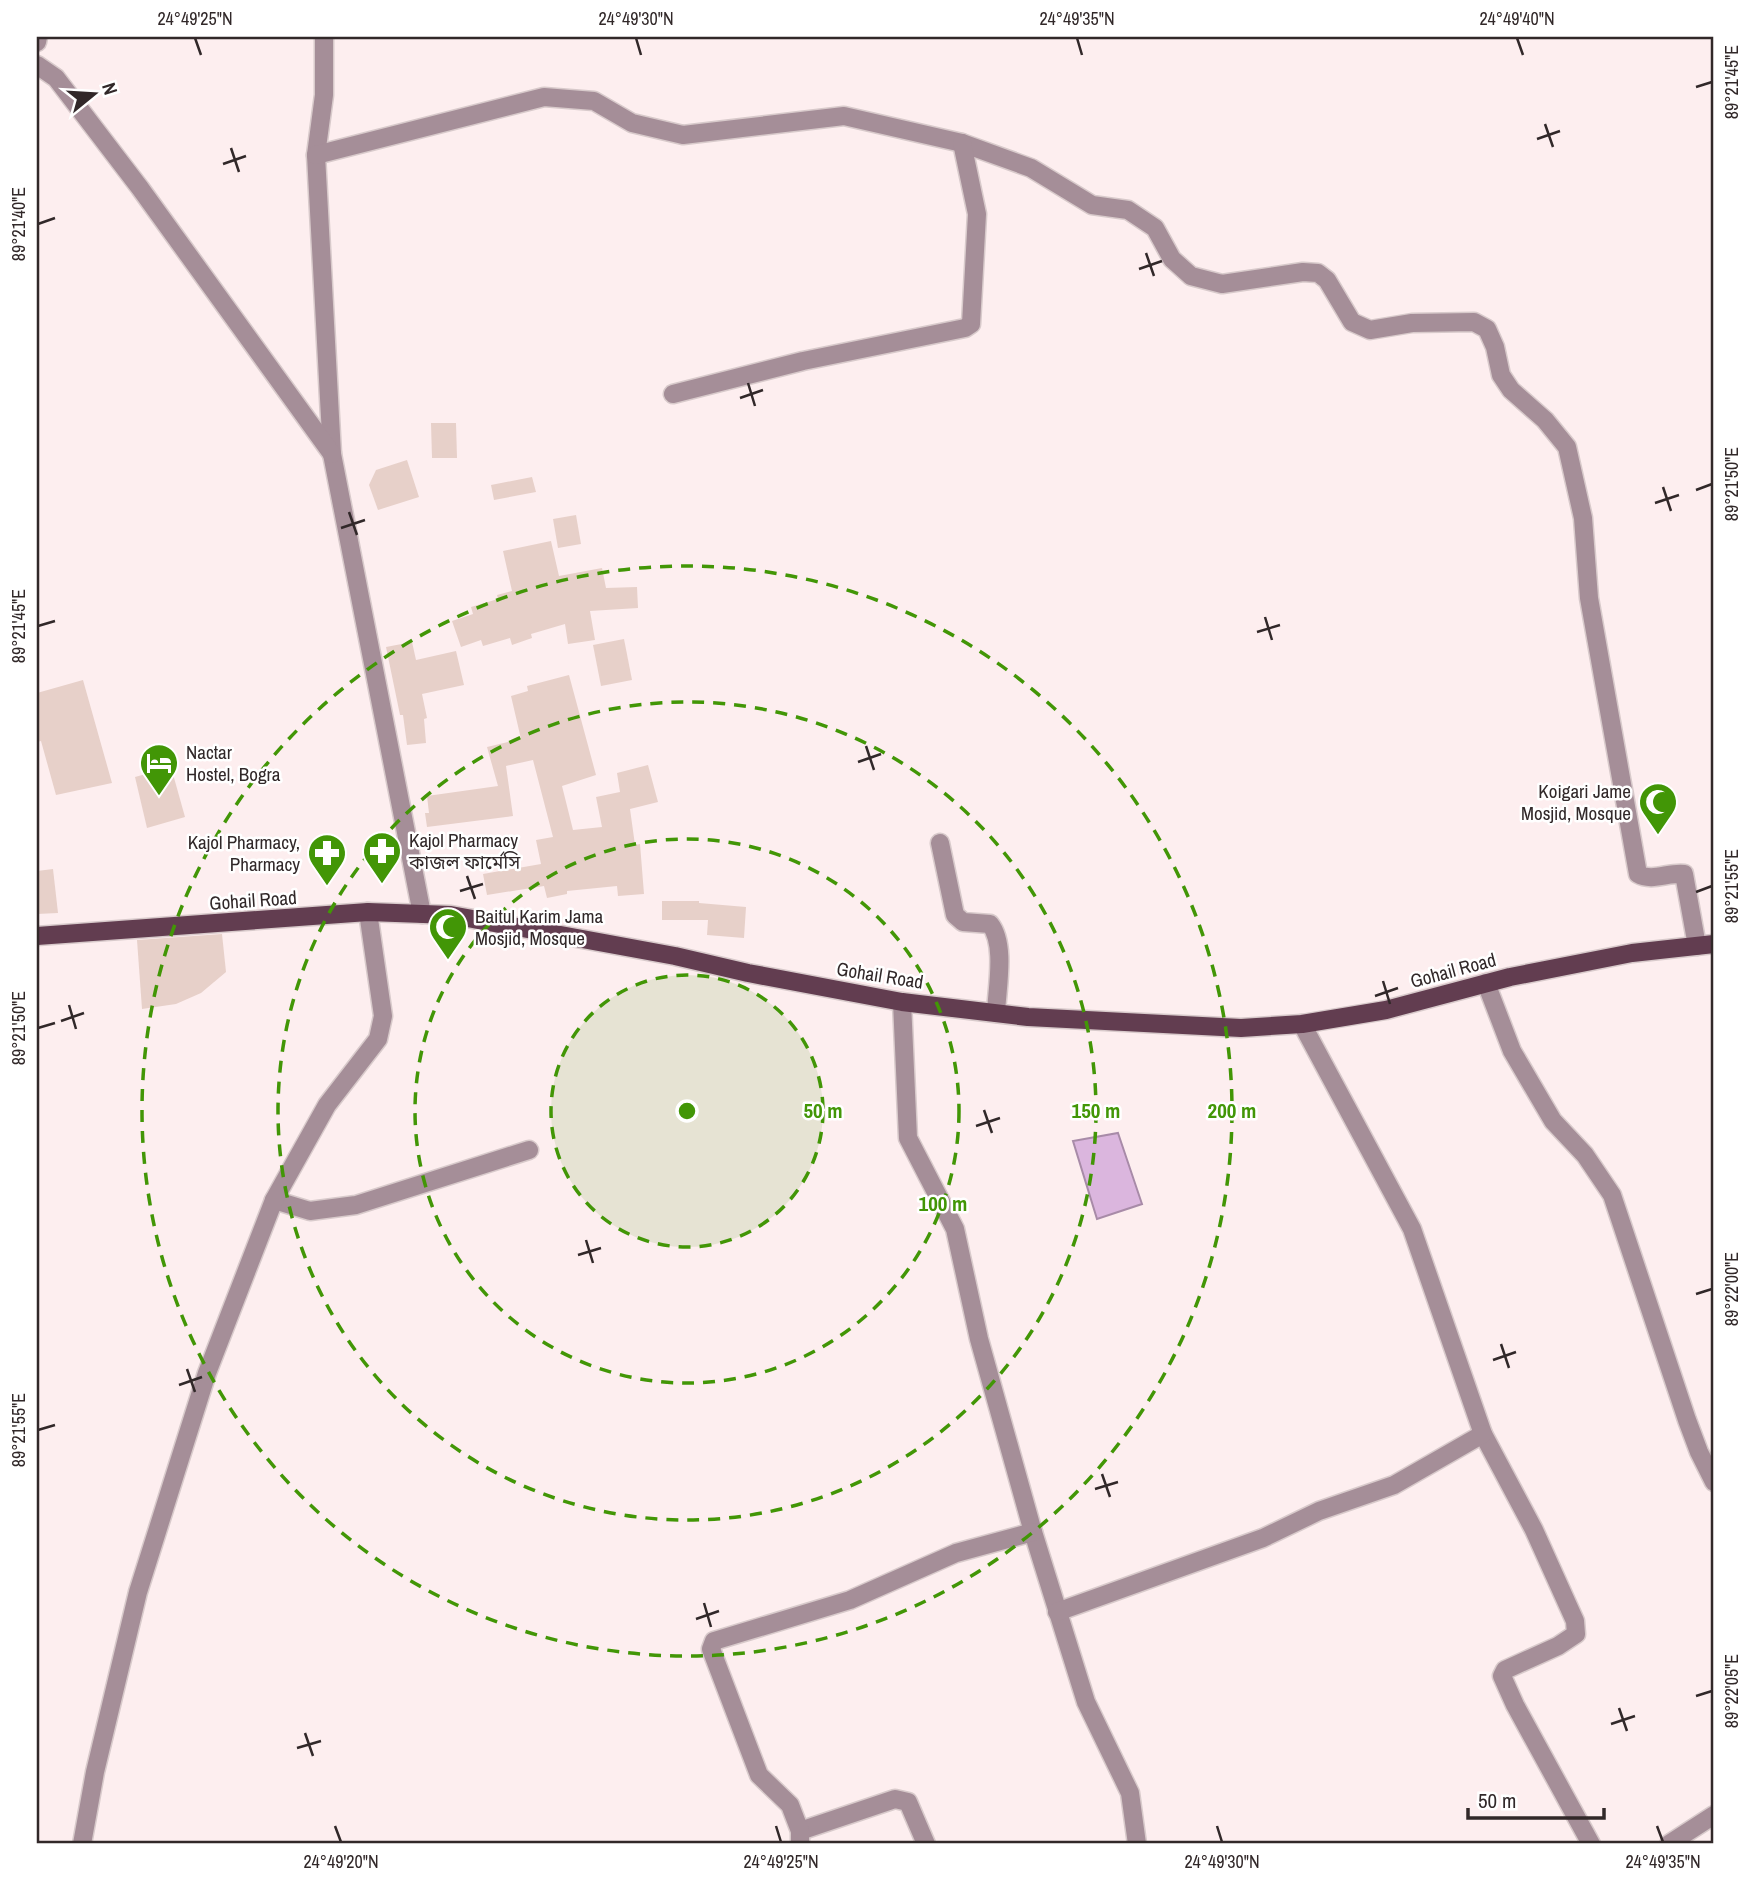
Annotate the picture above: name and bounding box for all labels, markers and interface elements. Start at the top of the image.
text: 24°49'25"N [157,6,233,31]
text: 24°49'30"N [598,6,674,31]
text: 24°49'35"N [1039,6,1115,31]
text: 24°49'40"N [1479,6,1555,31]
text: 89°21'45"E [1719,45,1744,119]
north arrow [60,60,130,130]
text: N [96,79,124,98]
text: 89°21'40"E [6,187,31,261]
text: 89°21'50"E [1719,447,1744,521]
text: 89°21'45"E [6,589,31,663]
place label: Nactar Hostel, Bogra [186,739,281,787]
hotel icon: Nactar Hostel, Bogra [138,742,180,797]
place label: Koigari Jame Mosjid, Mosque [1521,778,1631,826]
mosque icon: Koigari Jame Mosjid, Mosque [1637,781,1679,836]
place label: Kajol Pharmacy কাজল ফার্মেসি [408,827,521,875]
place label: Kajol Pharmacy, Pharmacy [188,829,300,877]
pharmacy icon: Kajol Pharmacy কাজল ফার্মেসি [361,830,403,885]
pharmacy icon: Kajol Pharmacy, Pharmacy [306,832,348,887]
text: 89°21'55"E [1719,849,1744,923]
street label: Gohail Road [208,884,298,916]
place label: Baitul Karim Jama Mosjid, Mosque [475,903,603,951]
mosque icon: Baitul Karim Jama Mosjid, Mosque [427,906,469,961]
street label: Gohail Road [1407,946,1499,994]
street label: Gohail Road [835,955,925,995]
text: 89°21'50"E [6,991,31,1065]
text: 50 m [803,1096,843,1125]
text: 150 m [1072,1096,1120,1125]
text: 200 m [1208,1096,1256,1125]
centre of rings [675,1099,699,1123]
text: 100 m [919,1189,967,1218]
text: 89°22'00"E [1719,1252,1744,1326]
text: 89°21'55"E [6,1393,31,1467]
text: 89°22'05"E [1719,1654,1744,1728]
scale bar [1468,1776,1604,1820]
text: 50 m [1478,1786,1516,1815]
text: 24°49'20"N [303,1849,379,1874]
text: 24°49'25"N [743,1849,819,1874]
text: 24°49'30"N [1184,1849,1260,1874]
text: 24°49'35"N [1625,1849,1701,1874]

